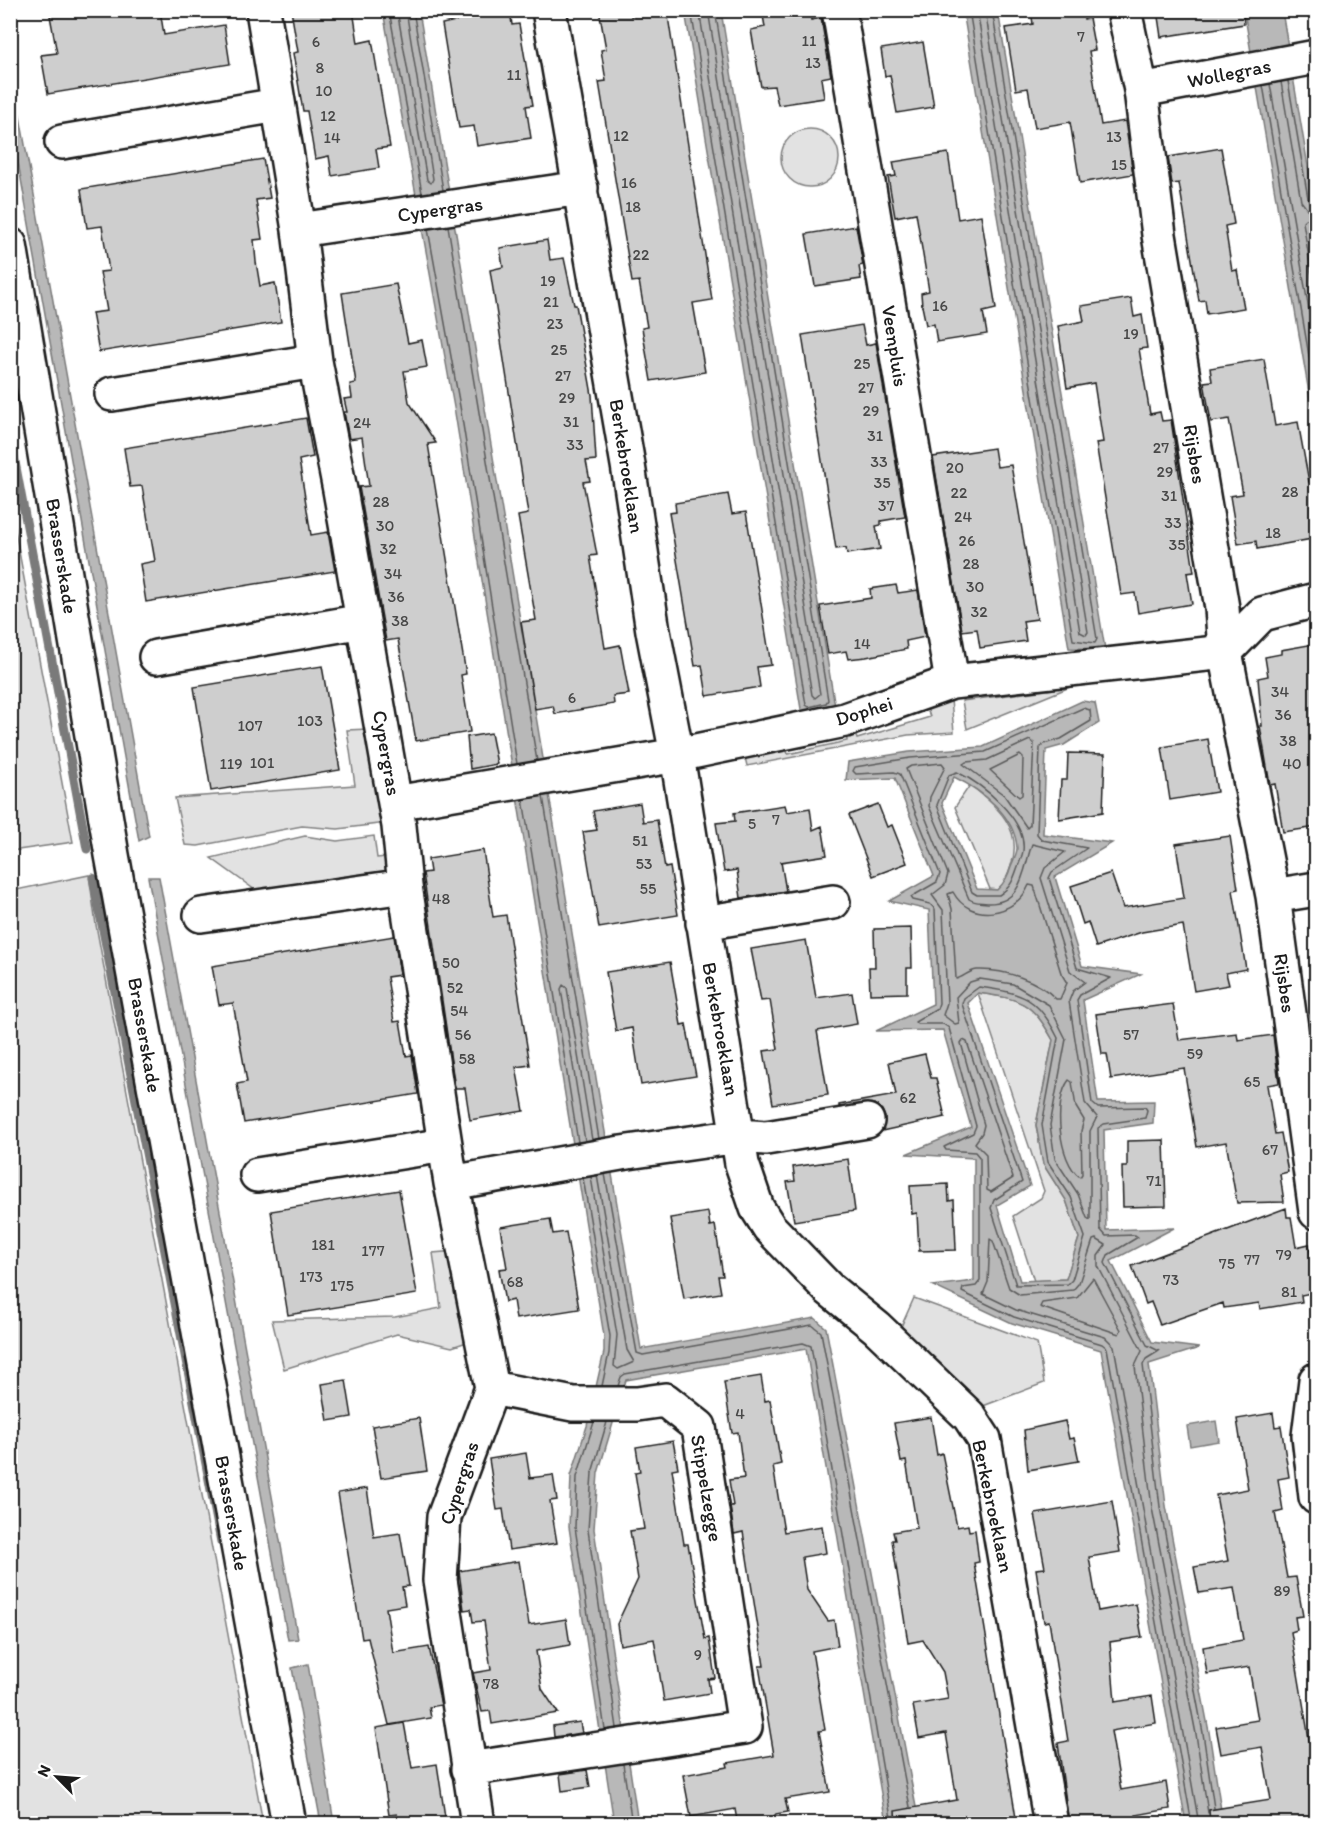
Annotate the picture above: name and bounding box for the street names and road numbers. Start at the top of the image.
street label: Wollegras [1185,53,1273,93]
street label: Cypergras [396,191,484,227]
street label: Veenpluis [877,304,913,388]
street label: Berkebroeklaan [605,397,649,535]
street label: Rijsbes [1178,423,1212,486]
street label: Brasserskade [41,496,83,616]
street label: Dophei [832,691,896,731]
street label: Cypergras [368,709,406,797]
street label: Rijsbes [1269,952,1301,1014]
street label: Berkebroeklaan [697,960,745,1098]
street label: Brasserskade [123,975,167,1095]
street label: Stippelzegge [686,1433,728,1543]
street label: Berkebroeklaan [967,1437,1019,1575]
street label: Cypergras [434,1438,484,1528]
street label: Brasserskade [210,1453,254,1573]

